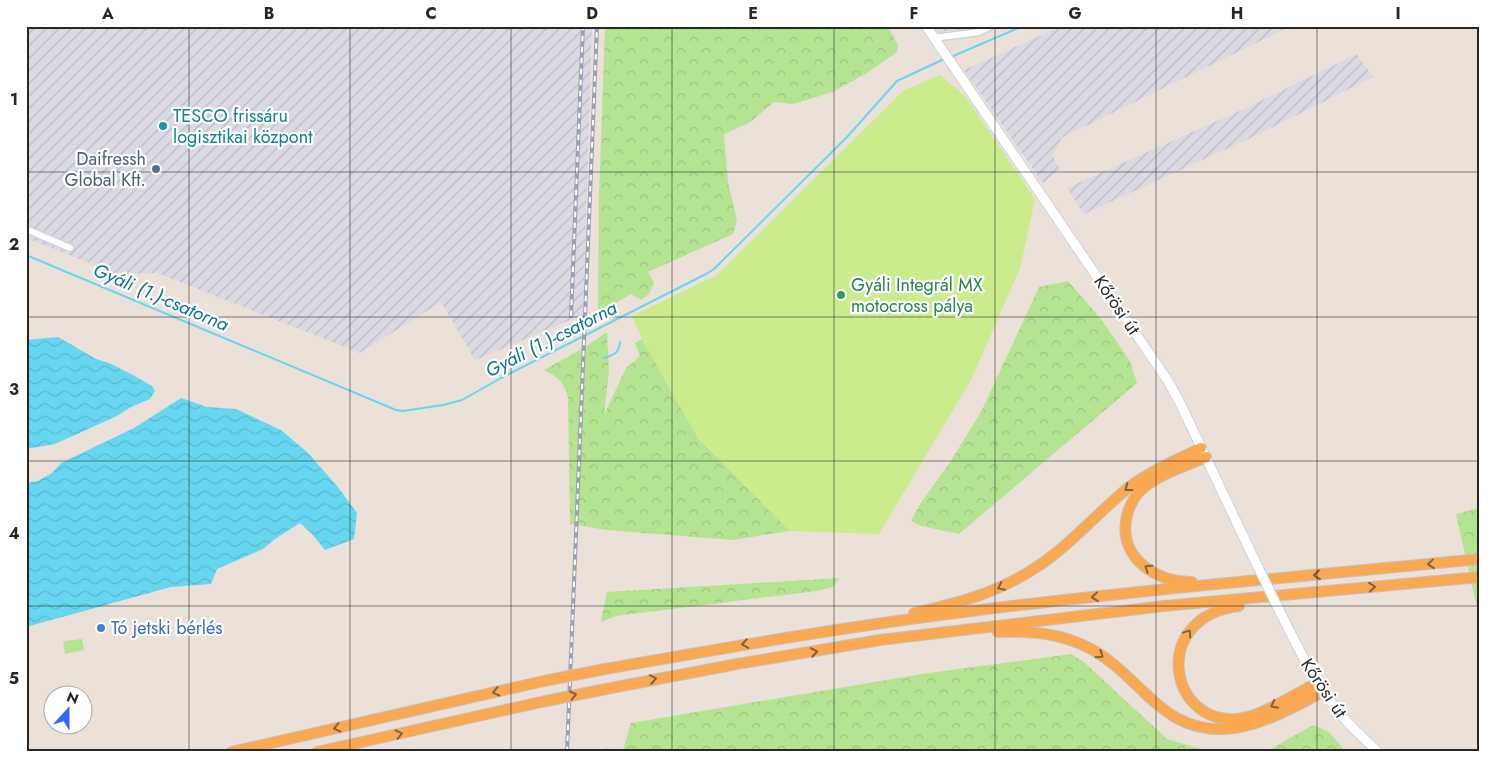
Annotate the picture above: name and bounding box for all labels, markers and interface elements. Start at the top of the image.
text: A [101,2,114,25]
text: B [264,2,274,25]
text: C [425,2,437,25]
text: D [586,2,598,25]
text: E [748,2,758,25]
text: F [910,2,918,25]
text: G [1068,2,1082,25]
text: H [1231,2,1243,25]
text: I [1395,2,1401,25]
text: 1 [10,88,18,111]
place label: TESCO frissáru logisztikai központ [173,103,313,150]
marker: TESCO frissáru logisztikai központ [157,120,169,132]
place label: Daifressh Global Kft. [65,146,146,193]
marker: Daifressh Global Kft. [150,163,162,175]
text: 2 [9,233,19,256]
water label: Gyáli (1.)-csatorna [89,256,233,338]
street label: Kőrösi út [1088,270,1147,341]
place label: Gyáli Integrál MX motocross pálya [851,272,983,319]
marker: Gyáli Integrál MX motocross pálya [835,289,847,301]
water label: Gyáli (1.)-csatorna [480,294,622,384]
text: 3 [9,378,19,401]
one-way arrow [1125,483,1134,492]
text: 4 [8,522,20,545]
one-way arrow [1427,558,1435,569]
one-way arrow [1144,565,1153,575]
one-way arrow [1312,570,1320,581]
one-way arrow [997,581,1006,591]
one-way arrow [1369,582,1377,593]
one-way arrow [1091,591,1099,602]
place label: Tó jetski bérlés [111,615,223,641]
marker: Tó jetski bérlés [95,622,107,634]
one-way arrow [1182,630,1191,639]
one-way arrow [741,638,749,649]
one-way arrow [809,647,818,657]
one-way arrow [1094,649,1104,658]
street label: Kőrösi út [1295,653,1354,724]
text: 5 [9,667,19,690]
one-way arrow [649,675,658,685]
north arrow [42,686,92,736]
one-way arrow [491,686,500,697]
text: N [64,687,81,709]
one-way arrow [569,690,578,701]
one-way arrow [1270,699,1279,709]
one-way arrow [333,722,342,733]
one-way arrow [394,729,403,739]

